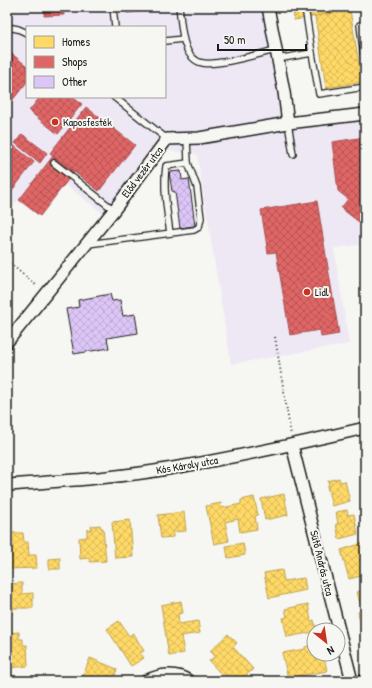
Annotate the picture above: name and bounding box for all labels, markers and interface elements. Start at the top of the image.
legend [26,26,166,98]
scale bar [218,26,306,52]
text: 50 m [224,31,245,48]
text: Homes [62,33,90,50]
text: Shops [62,53,88,70]
text: Other [62,73,88,90]
place label: Kaposfesték [63,115,112,129]
marker: Kaposfesték [50,117,60,127]
street label: Előd vezér utca [118,143,166,200]
place label: Lidl [315,285,329,299]
marker: Lidl [302,287,312,297]
street label: Kós Károly utca [155,453,220,477]
street label: Sütő András utca [307,529,337,598]
north arrow [306,622,346,662]
text: N [325,643,337,658]

